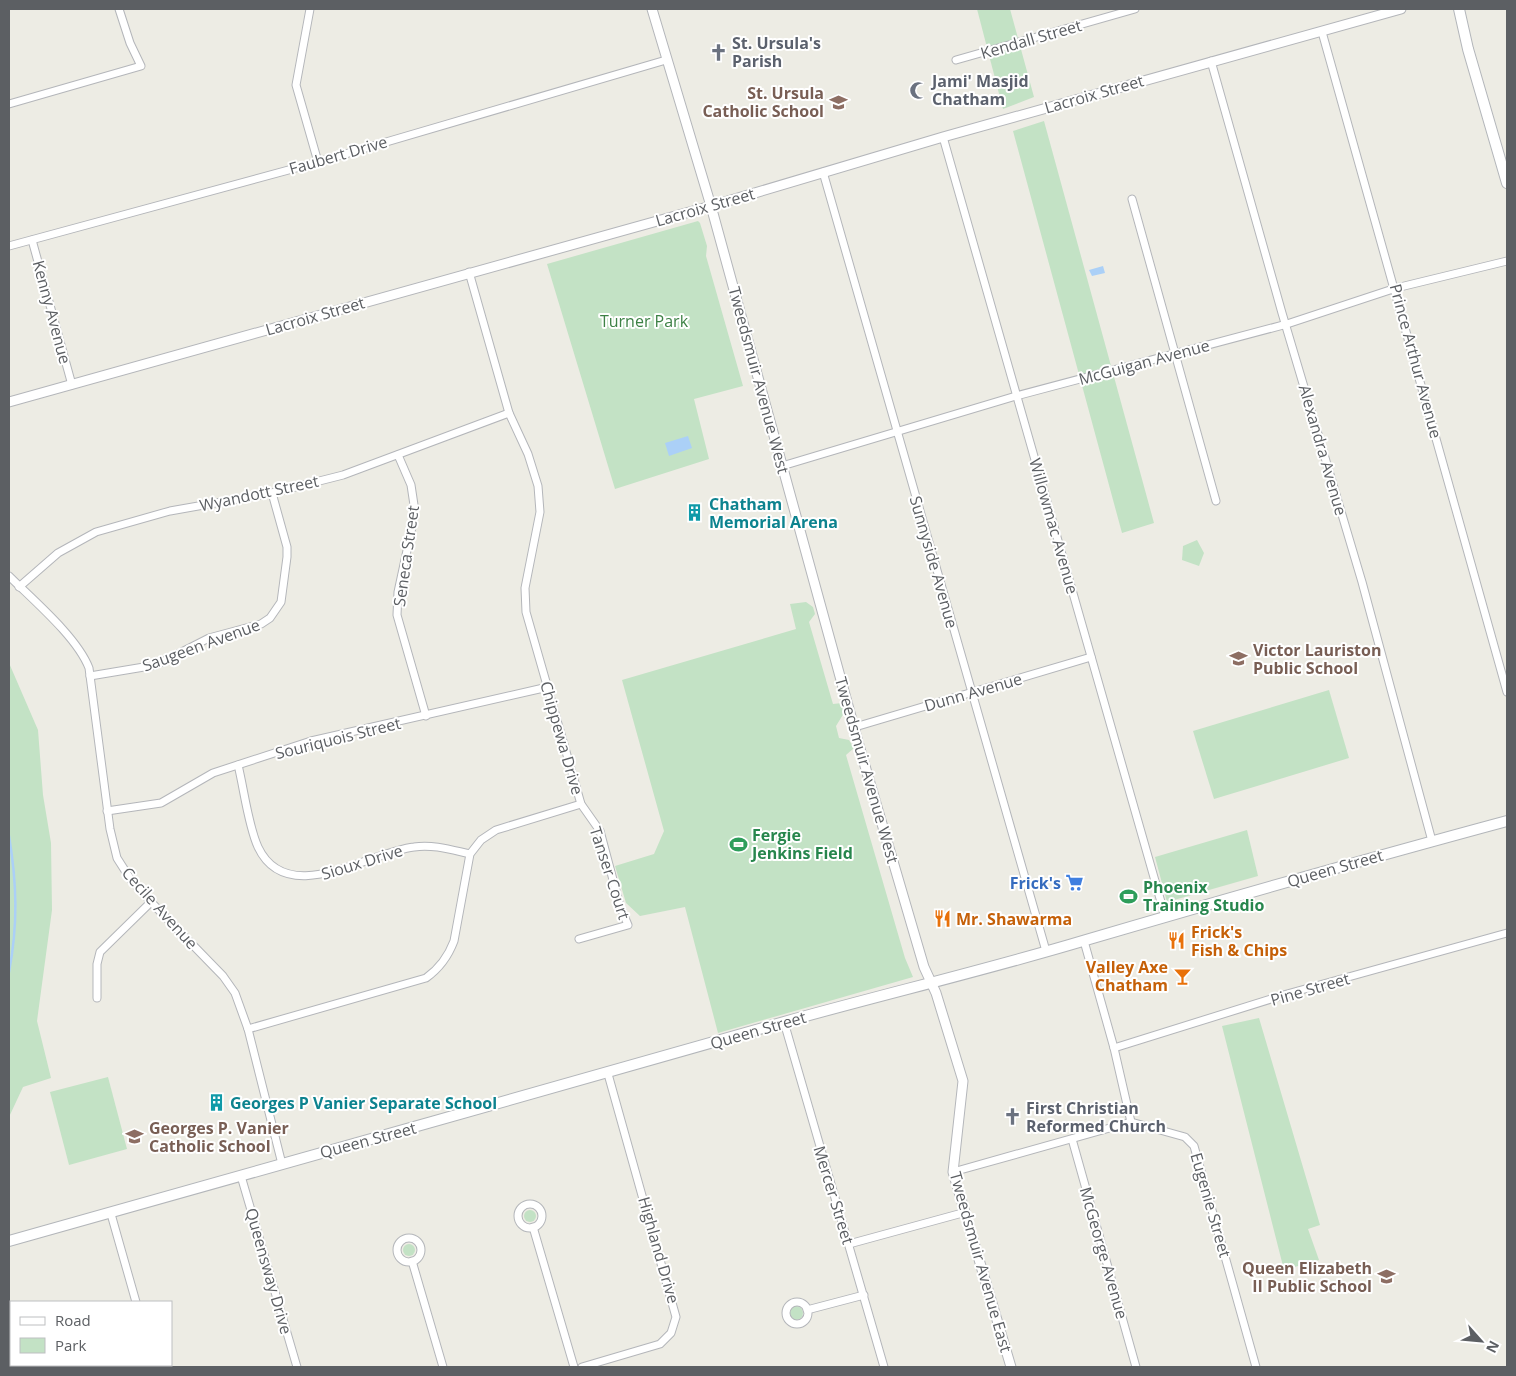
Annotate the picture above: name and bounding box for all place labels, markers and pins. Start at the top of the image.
place label: St. Ursula's Parish [732,32,821,72]
church icon: St. Ursula's Parish [708,42,728,62]
place label: Jami' Masjid Chatham [930,70,1029,110]
mosque icon: Jami' Masjid Chatham [908,80,928,100]
place label: St. Ursula Catholic School [702,82,824,122]
school or university icon: St. Ursula Catholic School [828,92,848,112]
place label: Chatham Memorial Arena [709,493,838,533]
building icon: Chatham Memorial Arena [685,503,705,523]
place label: Victor Lauriston Public School [1253,639,1381,679]
school or university icon: Victor Lauriston Public School [1229,649,1249,669]
place label: Fergie Jenkins Field [750,824,853,864]
sports icon: Fergie Jenkins Field [728,834,748,854]
place label: Frick's [1010,872,1061,894]
supermarket icon: Frick's [1065,873,1085,893]
place label: Phoenix Training Studio [1143,876,1264,916]
sports icon: Phoenix Training Studio [1119,886,1139,906]
place label: Mr. Shawarma [956,908,1072,930]
restaurant icon: Mr. Shawarma [932,909,952,929]
place label: Frick's Fish & Chips [1191,921,1287,961]
restaurant icon: Frick's Fish & Chips [1167,931,1187,951]
place label: Valley Axe Chatham [1086,956,1168,996]
bar icon: Valley Axe Chatham [1172,966,1192,986]
place label: Georges P Vanier Separate School [230,1092,497,1114]
building icon: Georges P Vanier Separate School [206,1093,226,1113]
place label: First Christian Reformed Church [1026,1097,1166,1137]
church icon: First Christian Reformed Church [1002,1107,1022,1127]
place label: Georges P. Vanier Catholic School [149,1117,289,1157]
school or university icon: Georges P. Vanier Catholic School [125,1127,145,1147]
place label: Queen Elizabeth II Public School [1242,1257,1372,1297]
school or university icon: Queen Elizabeth II Public School [1376,1267,1396,1287]

